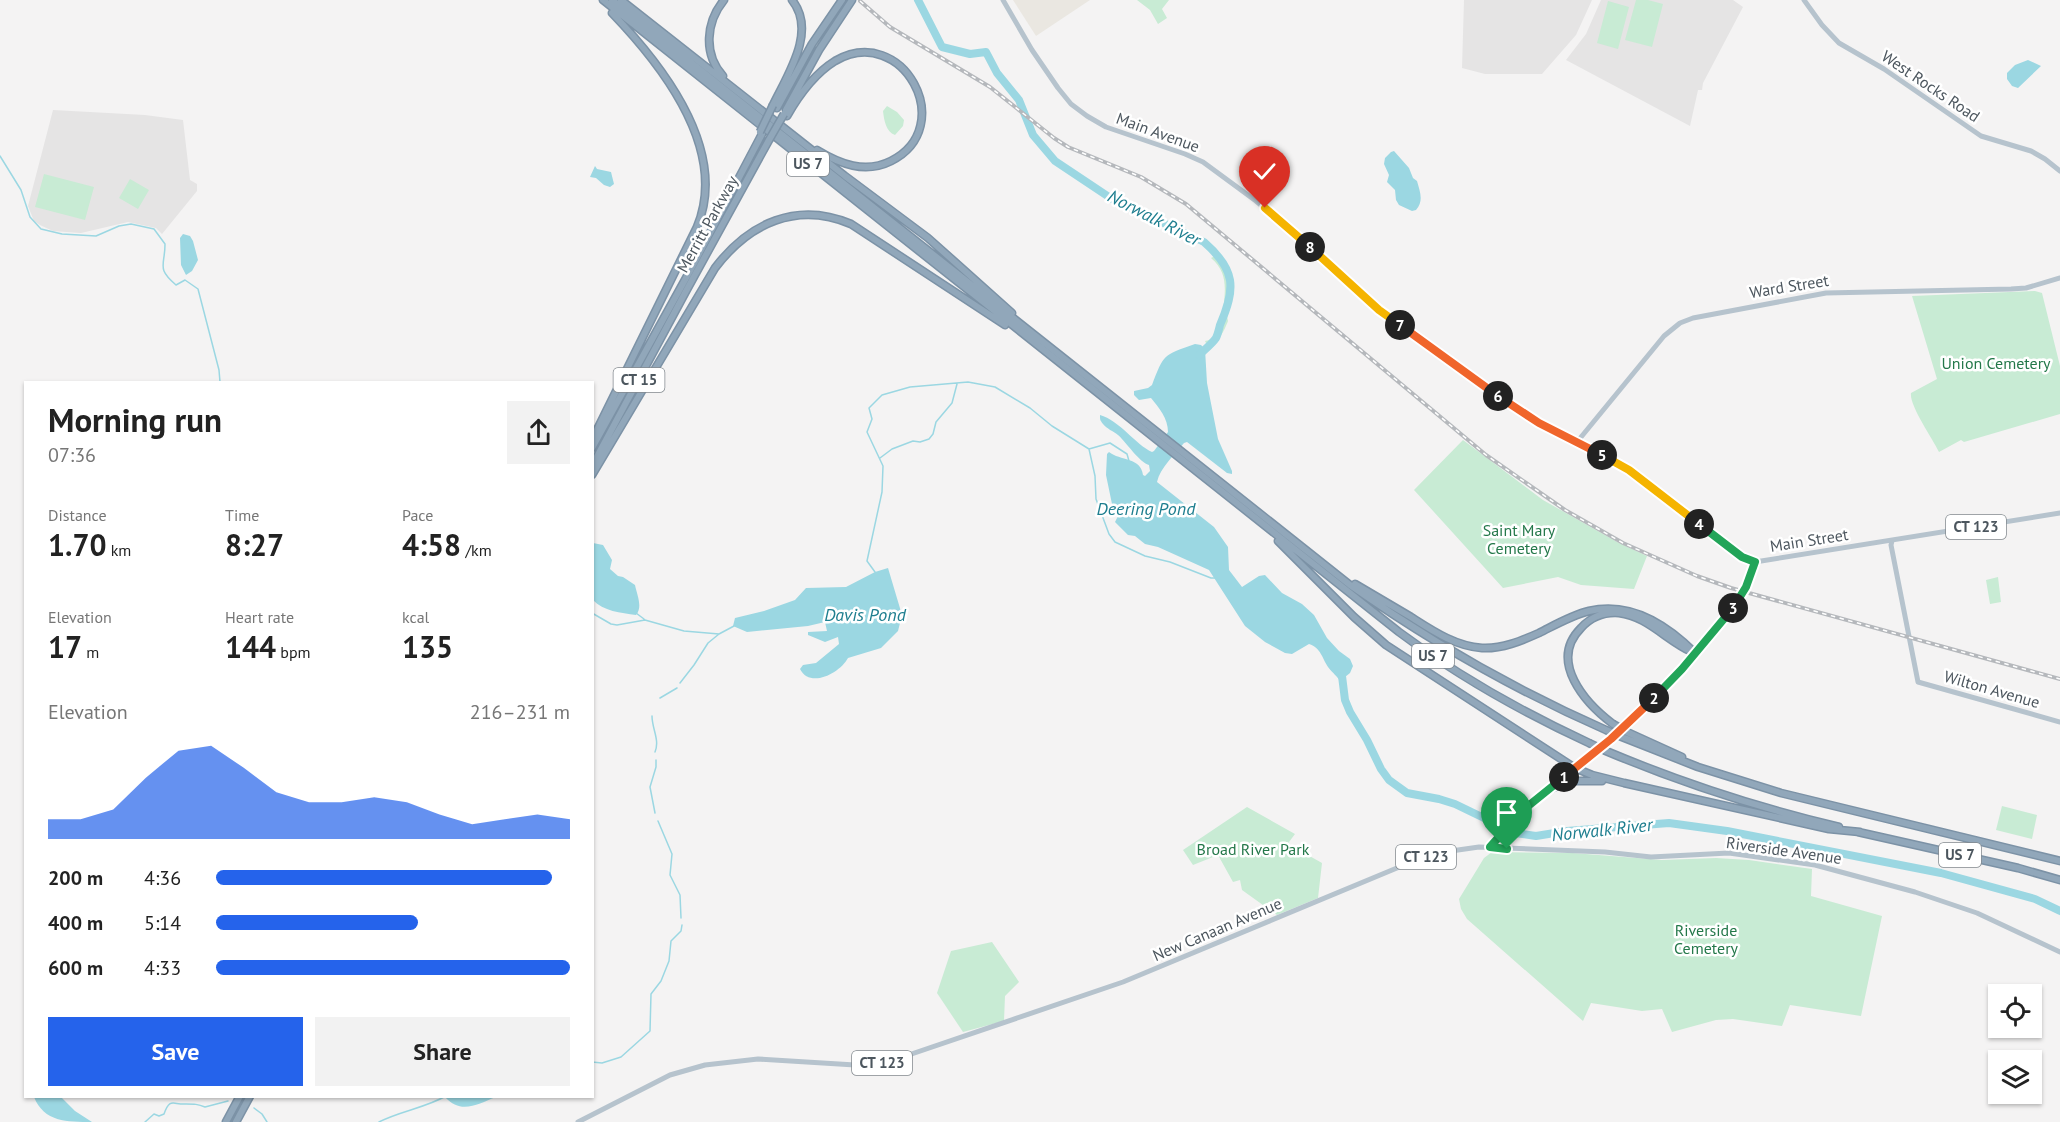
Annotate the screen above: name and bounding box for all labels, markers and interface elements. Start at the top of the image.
street label: West Rocks Road [1878,46,1984,126]
street label: Main Avenue [1114,108,1202,156]
pin [1239,146,1290,208]
road number: US 7 [787,152,829,176]
icon: check [1248,155,1281,188]
street label: Merritt Parkway [672,172,742,276]
water label: Norwalk River [1104,184,1206,251]
pin: 8 [1295,232,1325,262]
text: 8 [1305,237,1315,257]
street label: Ward Street [1748,270,1830,302]
pin: 7 [1385,310,1415,340]
text: 7 [1395,315,1405,335]
park label: Union Cemetery [1941,353,2051,373]
road number: CT 15 [614,368,664,392]
pin: 6 [1483,381,1513,411]
text: 6 [1493,386,1503,406]
text: Morning run [48,398,222,441]
button: share [507,401,570,464]
pin: 5 [1587,440,1617,470]
text: 07:36 [48,442,96,468]
text: 5 [1597,445,1607,465]
water label: Deering Pond [1097,497,1196,520]
text: Distance [48,505,107,525]
text: Time [225,505,259,525]
text: Pace [402,505,433,525]
pin: 4 [1684,509,1714,539]
text: 4 [1694,514,1704,534]
road number: CT 123 [1946,515,2006,539]
park label: Saint Mary Cemetery [1483,520,1556,558]
street label: Main Street [1769,524,1850,556]
text: 1.70 [48,525,106,564]
text: 8:27 [225,525,284,564]
text: 4:58 [402,525,461,564]
text: km [106,540,131,560]
text: /km [461,540,492,560]
pin: 3 [1718,593,1748,623]
text: 3 [1728,598,1738,618]
water label: Davis Pond [824,603,907,626]
text: Elevation [48,607,112,627]
text: Heart rate [225,607,294,627]
text: kcal [402,607,429,627]
text: 17 [48,627,82,666]
text: 144 [225,627,276,666]
text: 135 [402,627,453,666]
text: m [82,642,99,662]
text: bpm [276,642,311,662]
road number: US 7 [1412,644,1454,668]
street label: Wilton Avenue [1942,666,2042,712]
pin: 2 [1639,683,1669,713]
text: 2 [1649,688,1659,708]
text: Elevation [48,699,128,725]
text: 216–231 m [470,699,570,725]
pin: 1 [1549,762,1579,792]
text: 1 [1559,767,1569,787]
pin [1481,787,1532,849]
icon: arrive [1490,796,1523,829]
water label: Norwalk River [1550,813,1655,846]
street label: Riverside Avenue [1725,832,1843,868]
park label: Broad River Park [1197,839,1310,859]
road number: US 7 [1939,843,1981,867]
road number: CT 123 [1396,845,1456,869]
text: 200 m [48,865,103,891]
text: 4:36 [144,865,181,891]
street label: New Canaan Avenue [1149,893,1285,965]
text: 400 m [48,910,103,936]
text: 5:14 [144,910,181,936]
park label: Riverside Cemetery [1674,920,1739,958]
text: 600 m [48,955,103,981]
text: 4:33 [144,955,181,981]
map controls [1988,984,2042,1104]
button: locate [1988,984,2042,1038]
button: Save [48,1017,303,1086]
button: Share [315,1017,570,1086]
button: layers [1988,1050,2042,1104]
road number: CT 123 [852,1051,912,1075]

